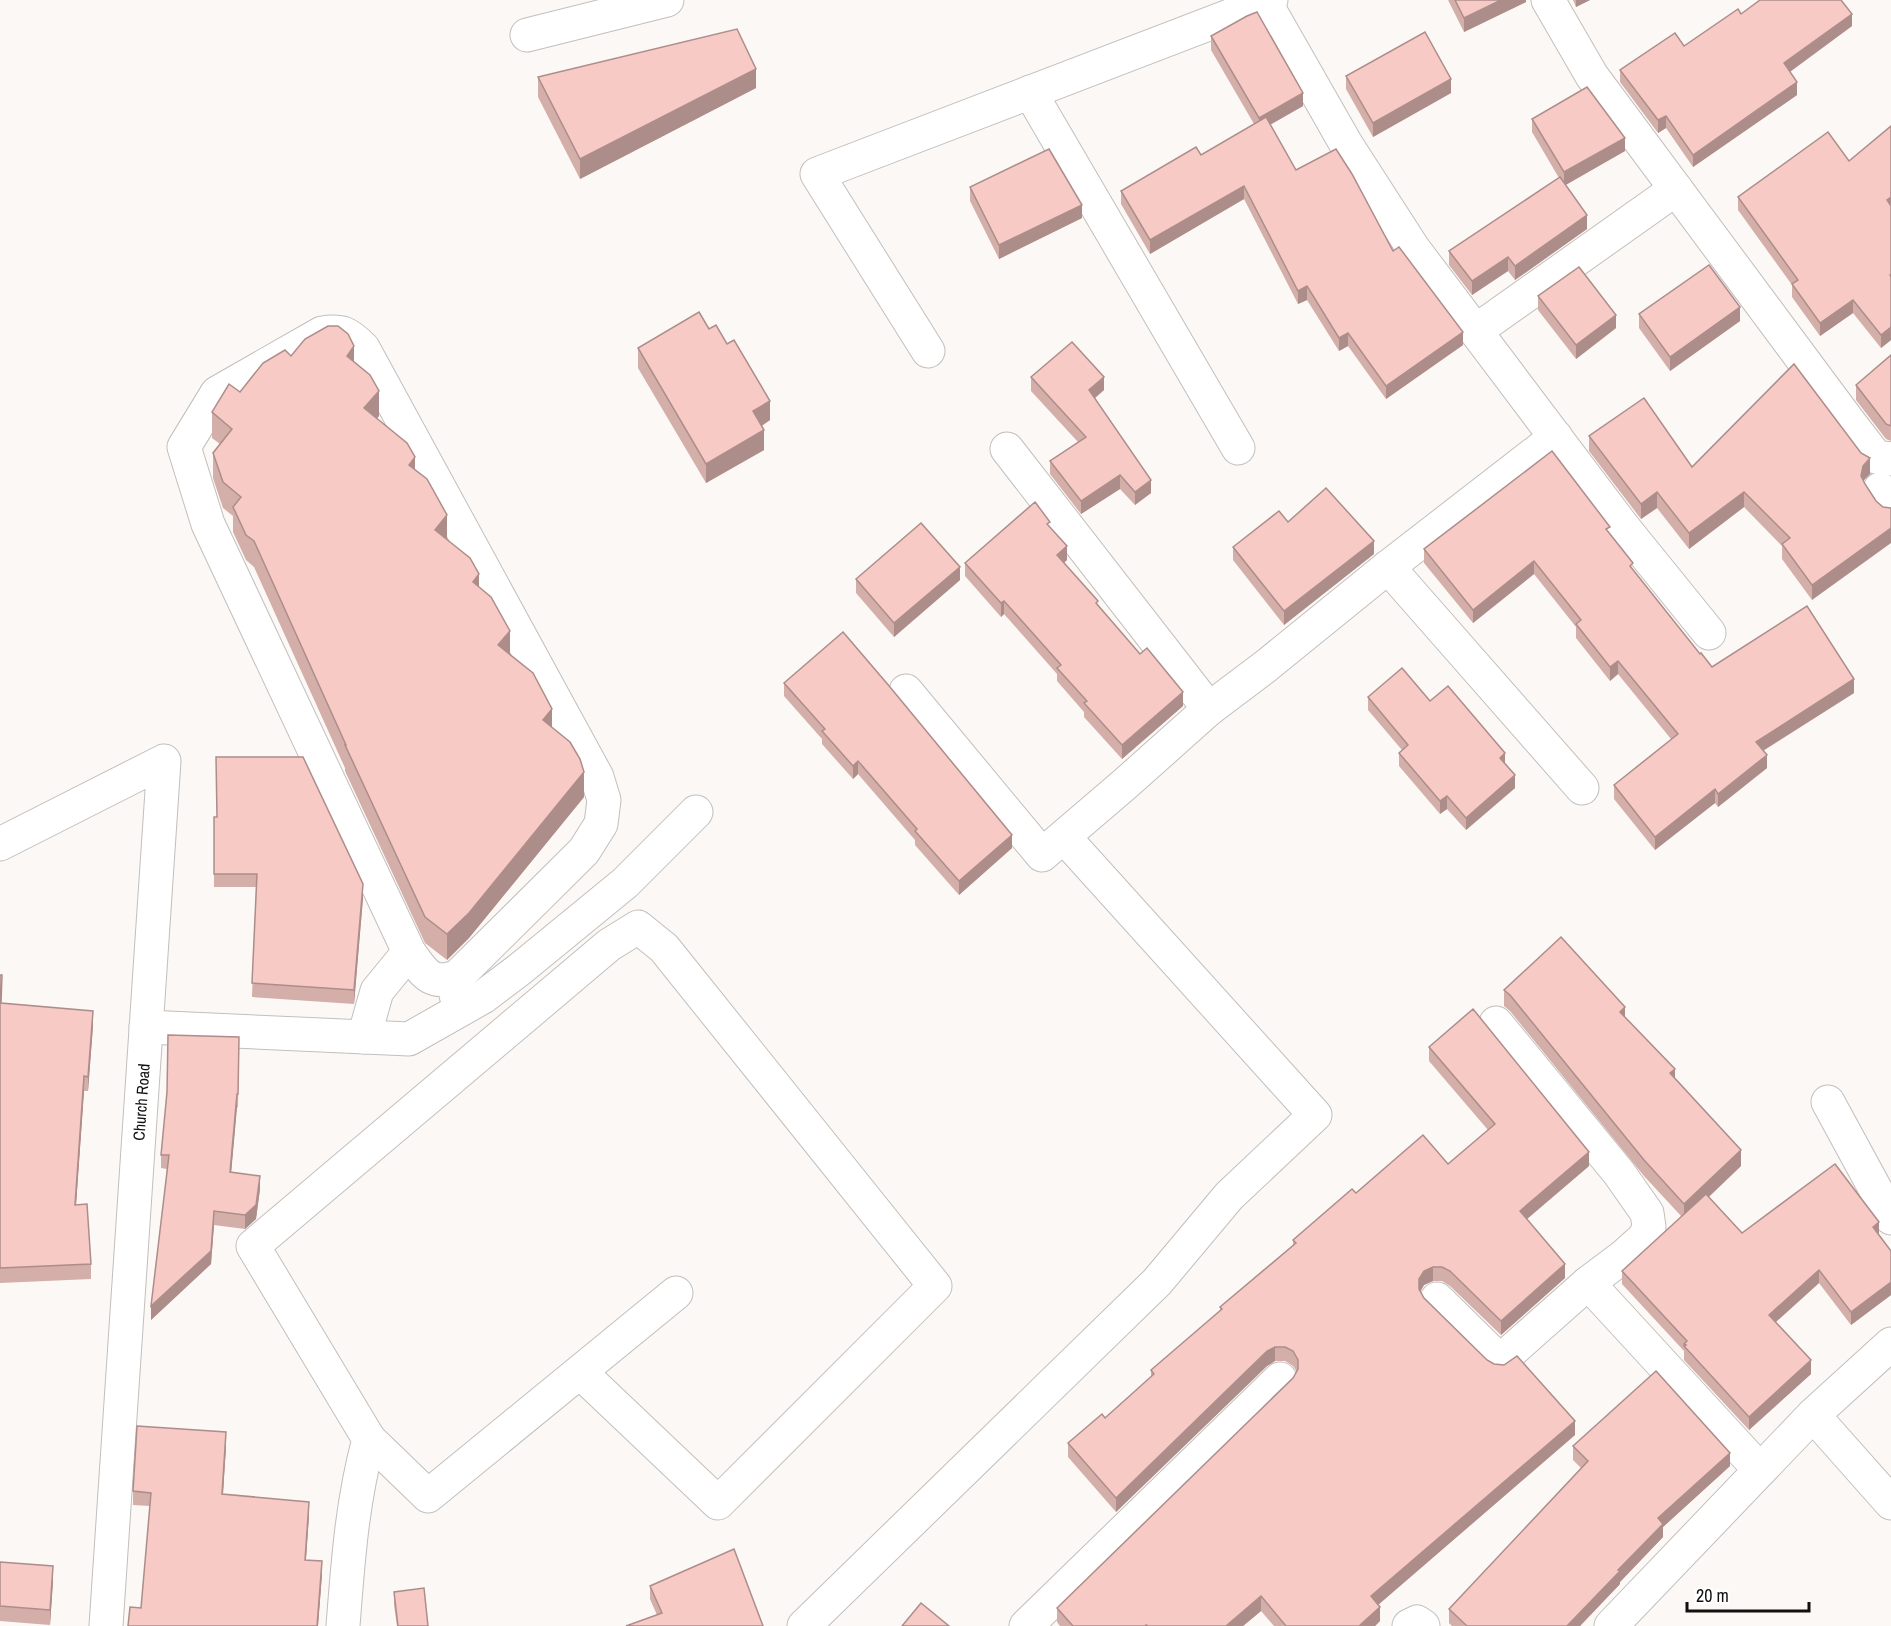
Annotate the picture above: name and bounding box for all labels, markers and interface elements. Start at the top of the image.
street label: Church Road [127,1063,155,1141]
scale bar [1687,1575,1808,1613]
text: 20 m [1696,1583,1729,1608]

